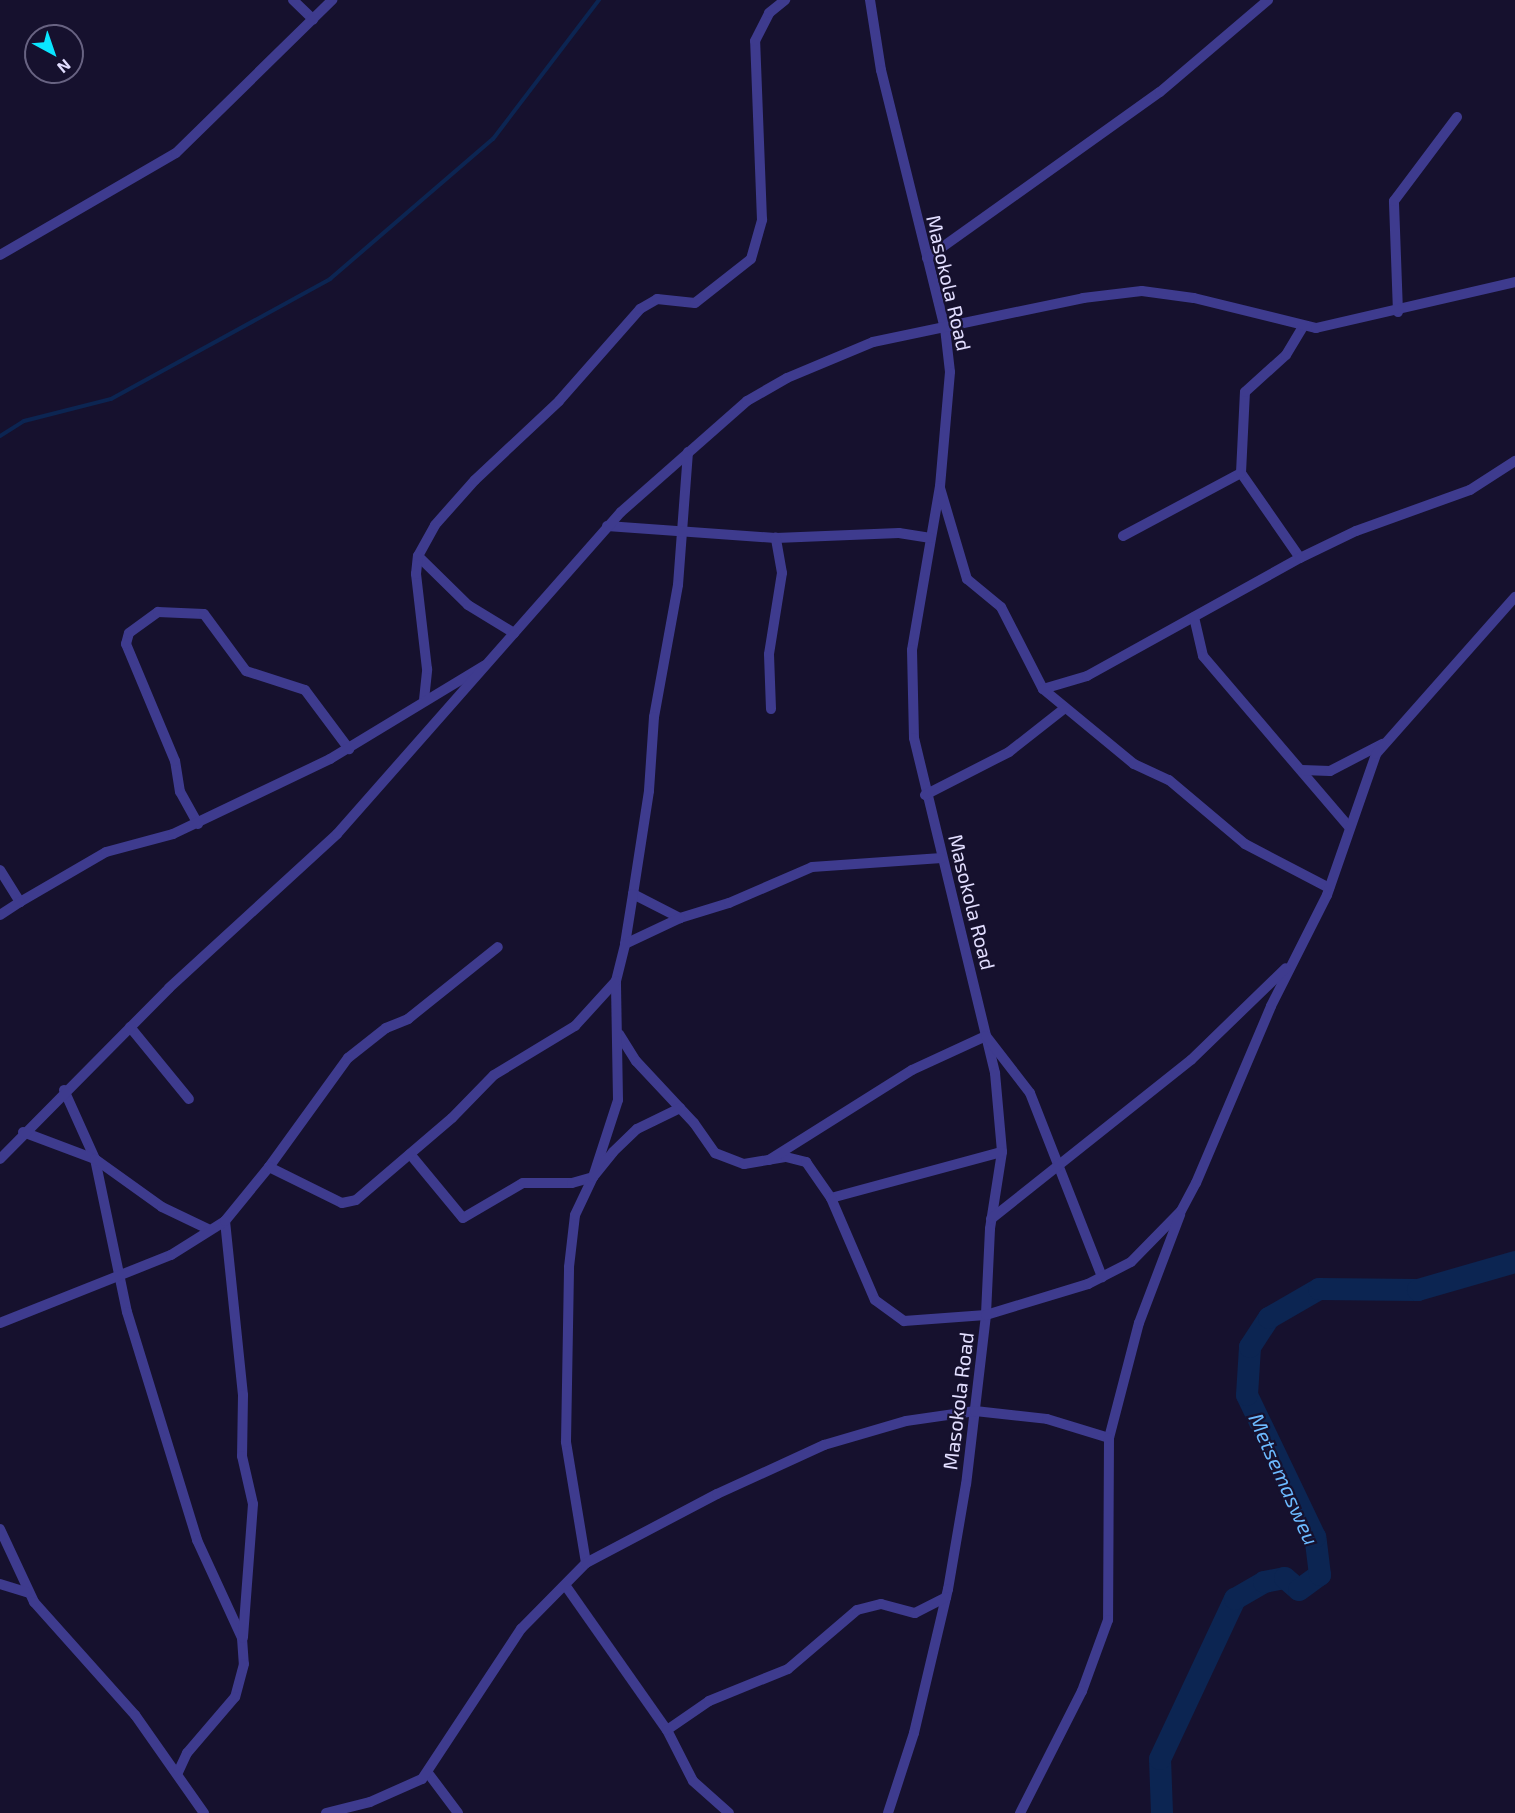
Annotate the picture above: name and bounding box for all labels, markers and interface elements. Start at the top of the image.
north arrow [24,24,84,84]
text: N [54,56,75,78]
street label: Masokola Road [922,213,976,353]
street label: Masokola Road [944,832,1000,972]
street label: Masokola Road [938,1331,978,1471]
water label: Metsemasweu [1244,1409,1324,1549]

